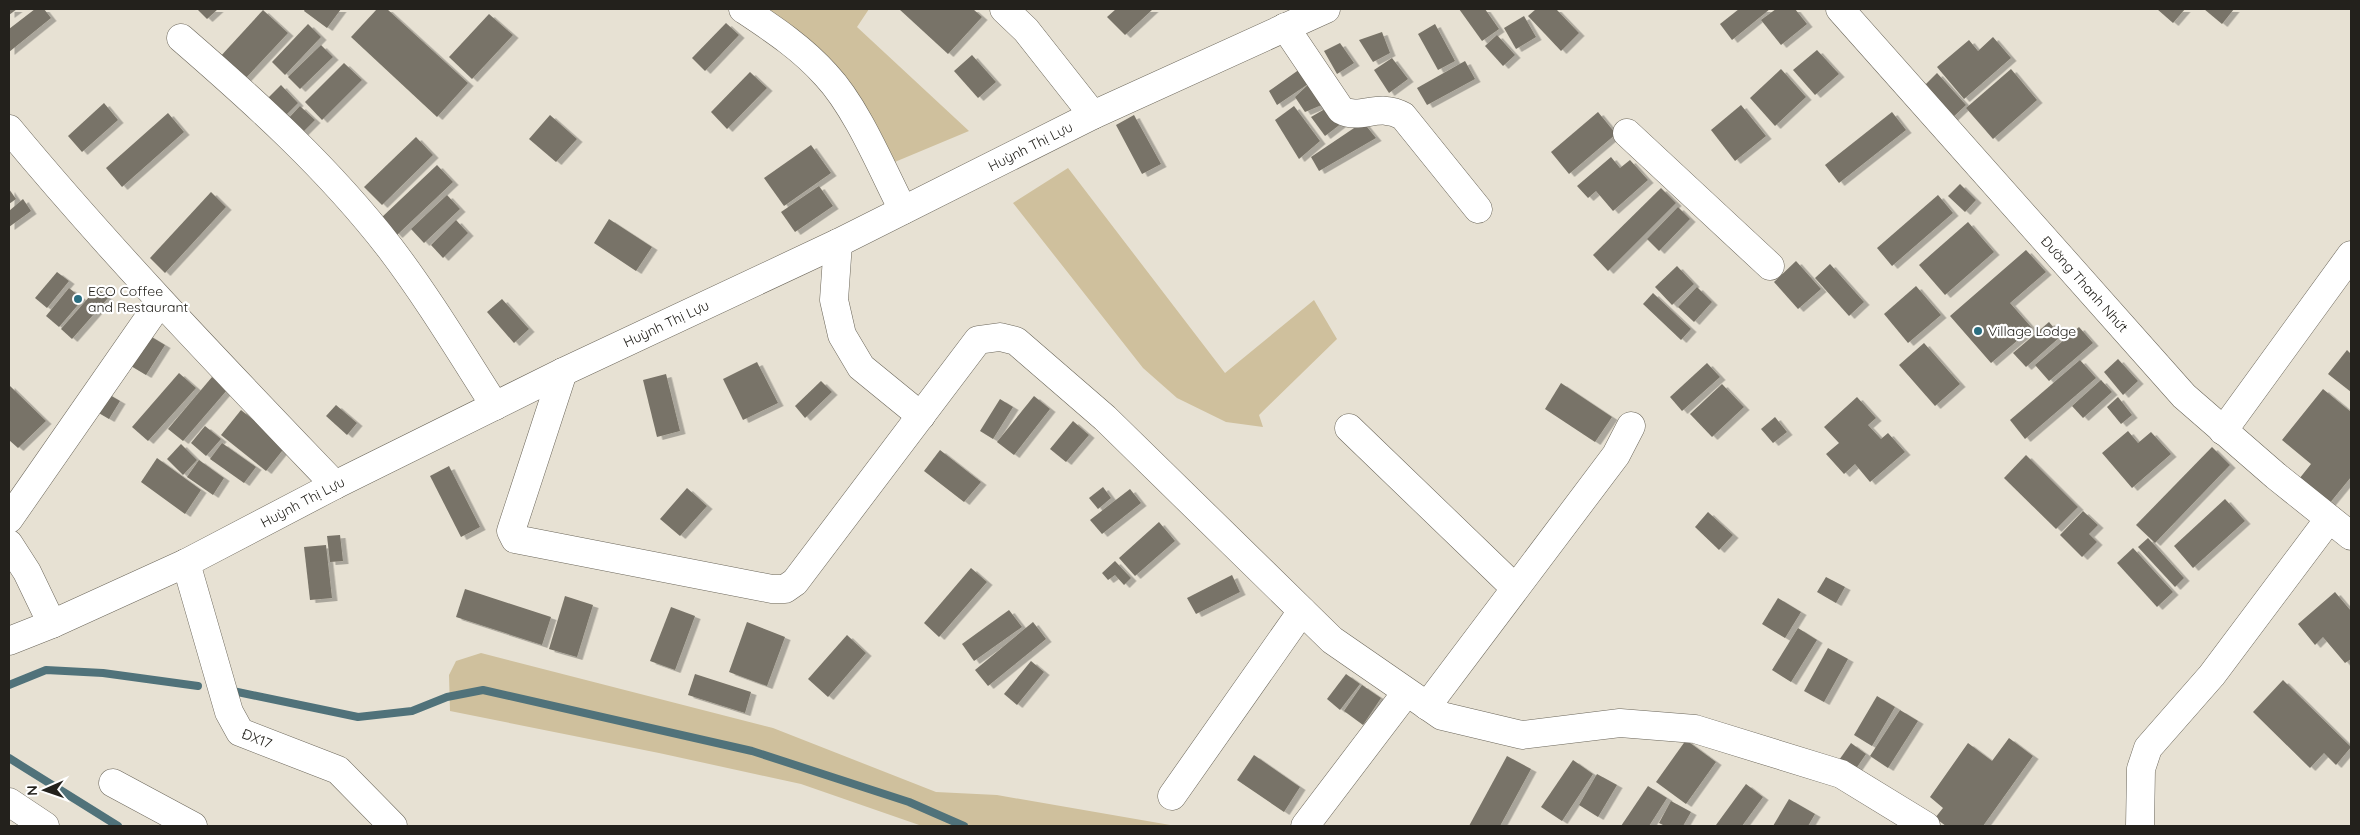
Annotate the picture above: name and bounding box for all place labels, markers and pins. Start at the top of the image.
place label: ECO Coffee and Restaurant [88,282,189,316]
marker: ECO Coffee and Restaurant [72,293,84,305]
place label: Village Lodge [1988,322,2076,340]
marker: Village Lodge [1972,325,1984,337]

